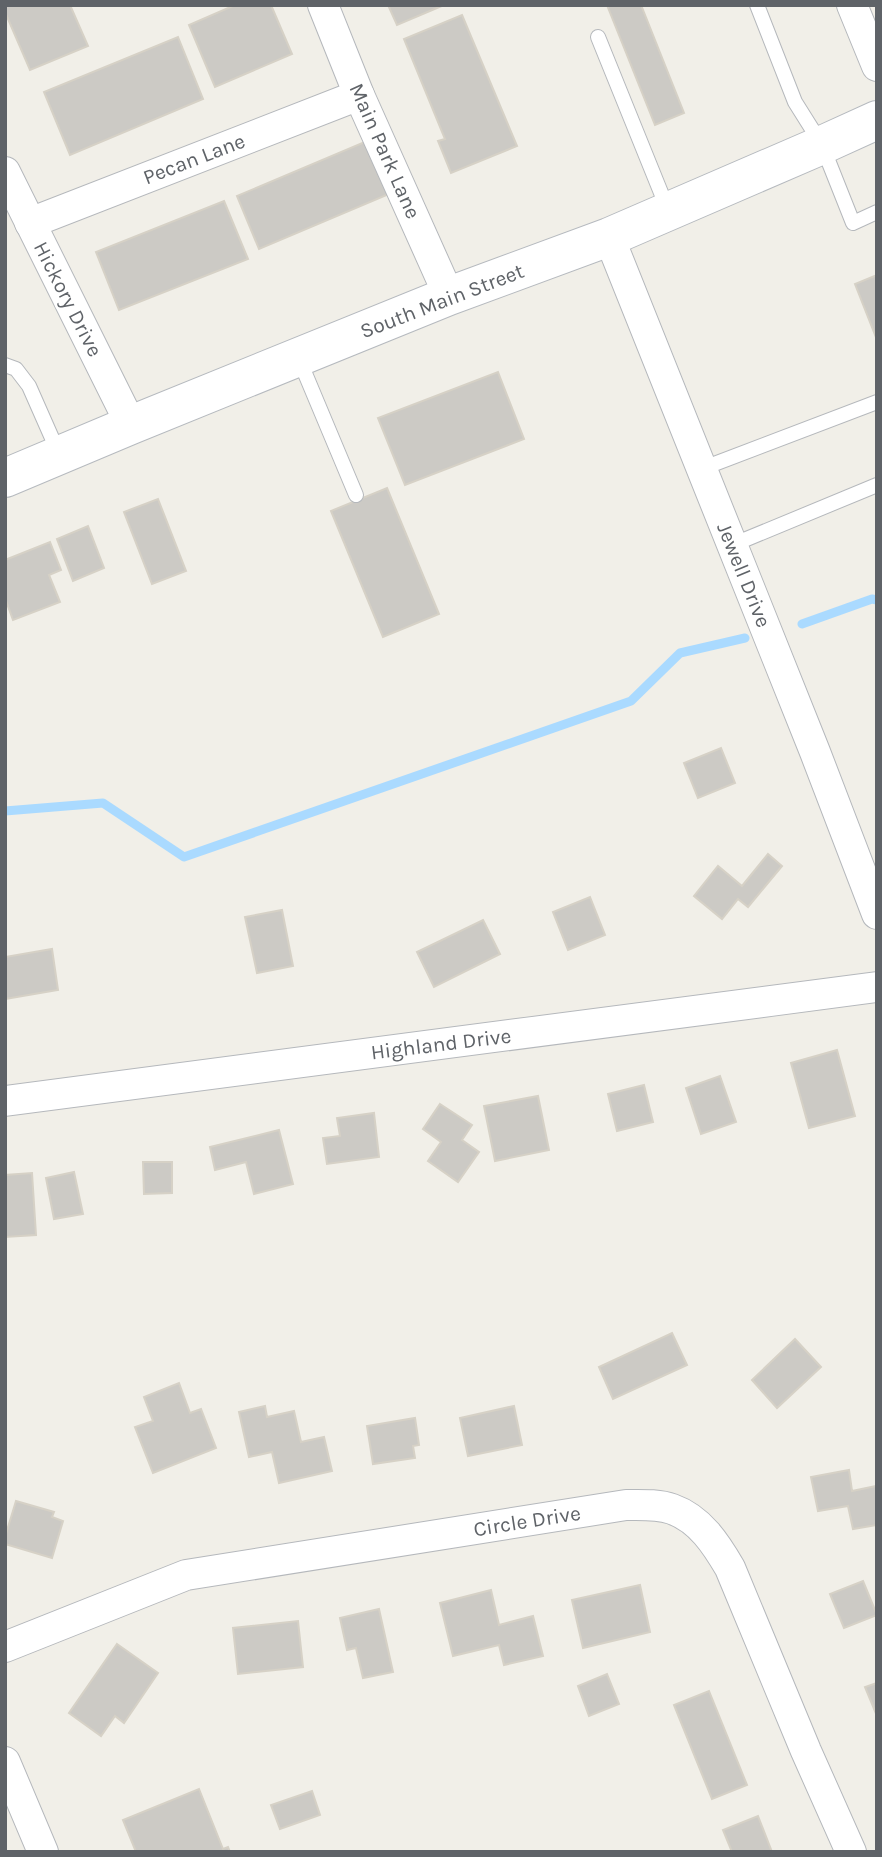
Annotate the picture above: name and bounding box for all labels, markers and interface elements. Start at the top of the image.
street label: Main Park Lane [344,80,426,222]
street label: Pecan Lane [140,129,248,189]
street label: Hickory Drive [29,237,107,361]
street label: South Main Street [357,259,527,343]
street label: Jewell Drive [712,519,776,631]
street label: Highland Drive [369,1023,513,1065]
street label: Circle Drive [472,1501,582,1541]

